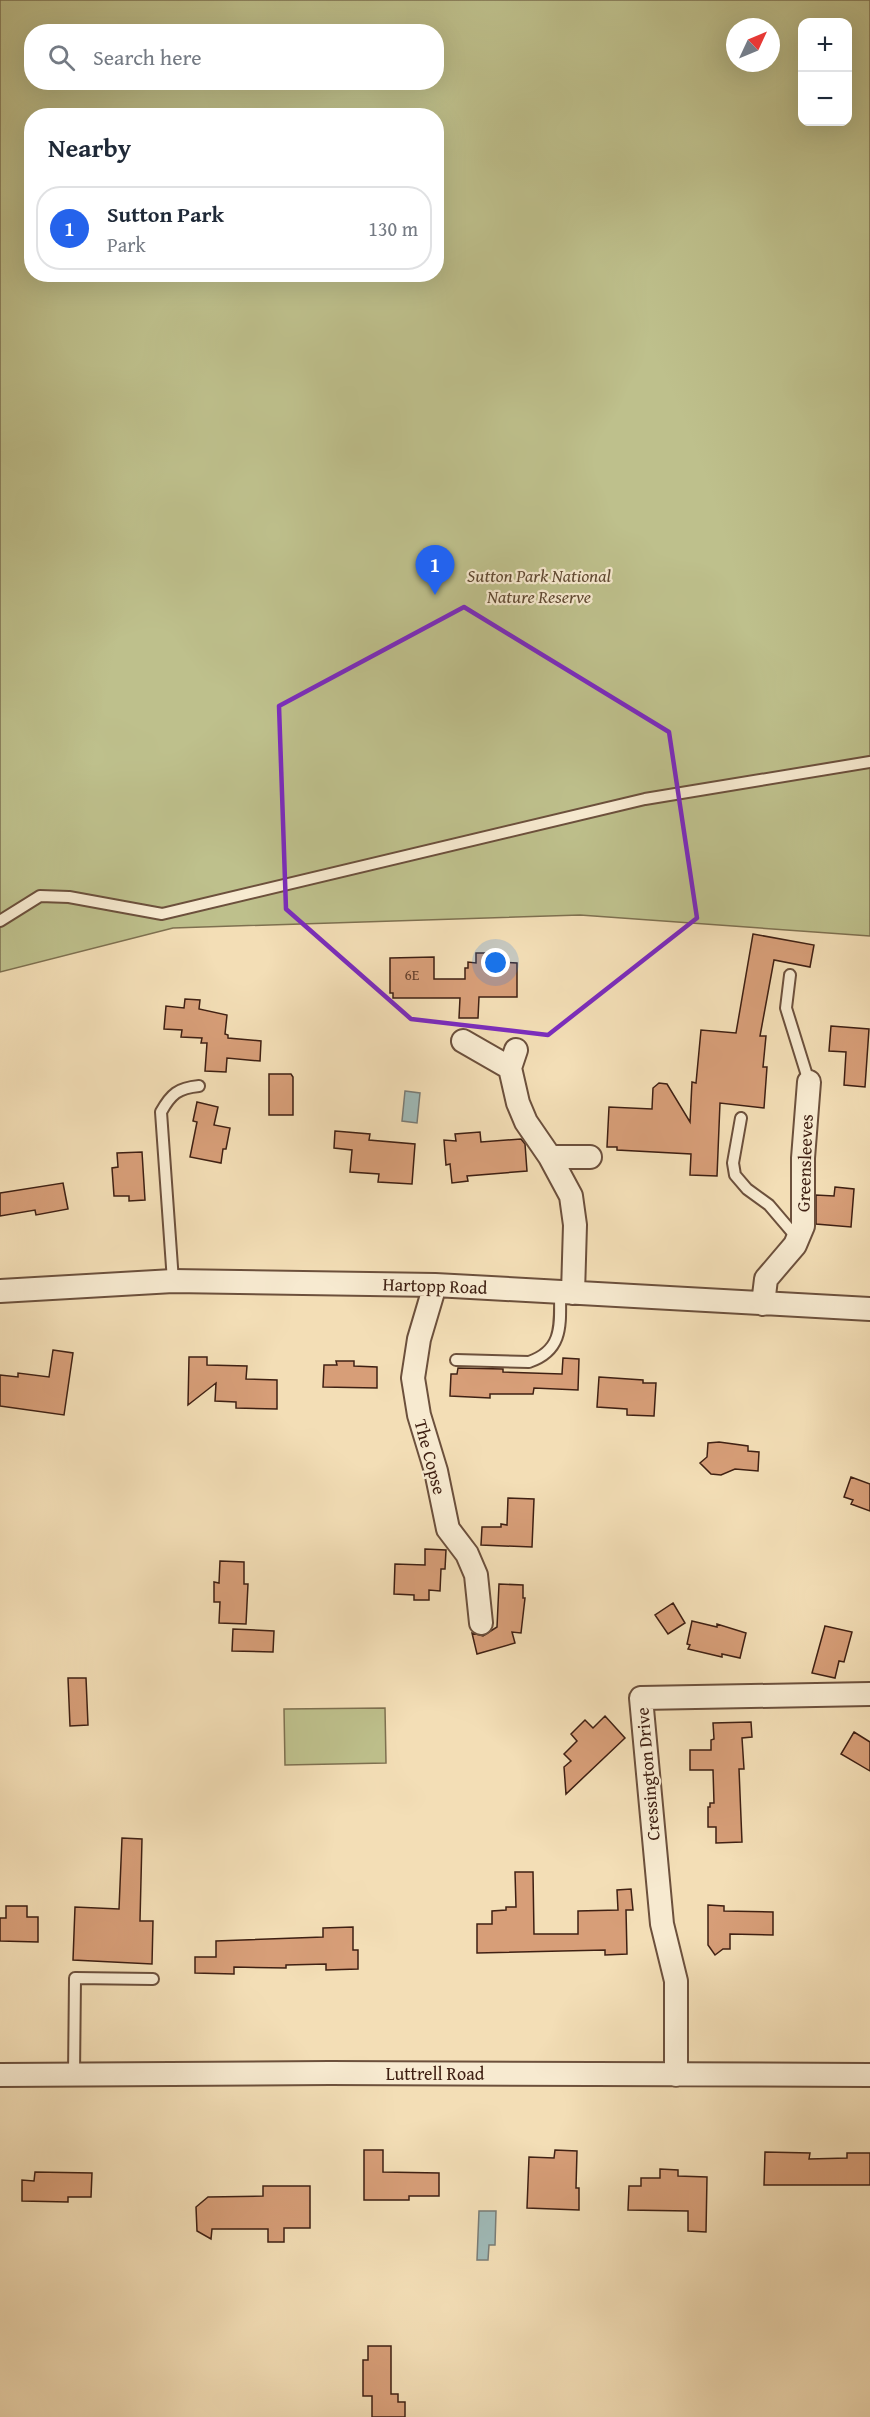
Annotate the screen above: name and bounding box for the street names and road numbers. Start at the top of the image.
street label: Greensleeves [789,1114,820,1212]
street label: Hartopp Road [382,1270,488,1301]
street label: The Copse [407,1416,453,1497]
street label: Cressington Drive [628,1706,667,1842]
street label: Luttrell Road [386,2060,485,2087]

